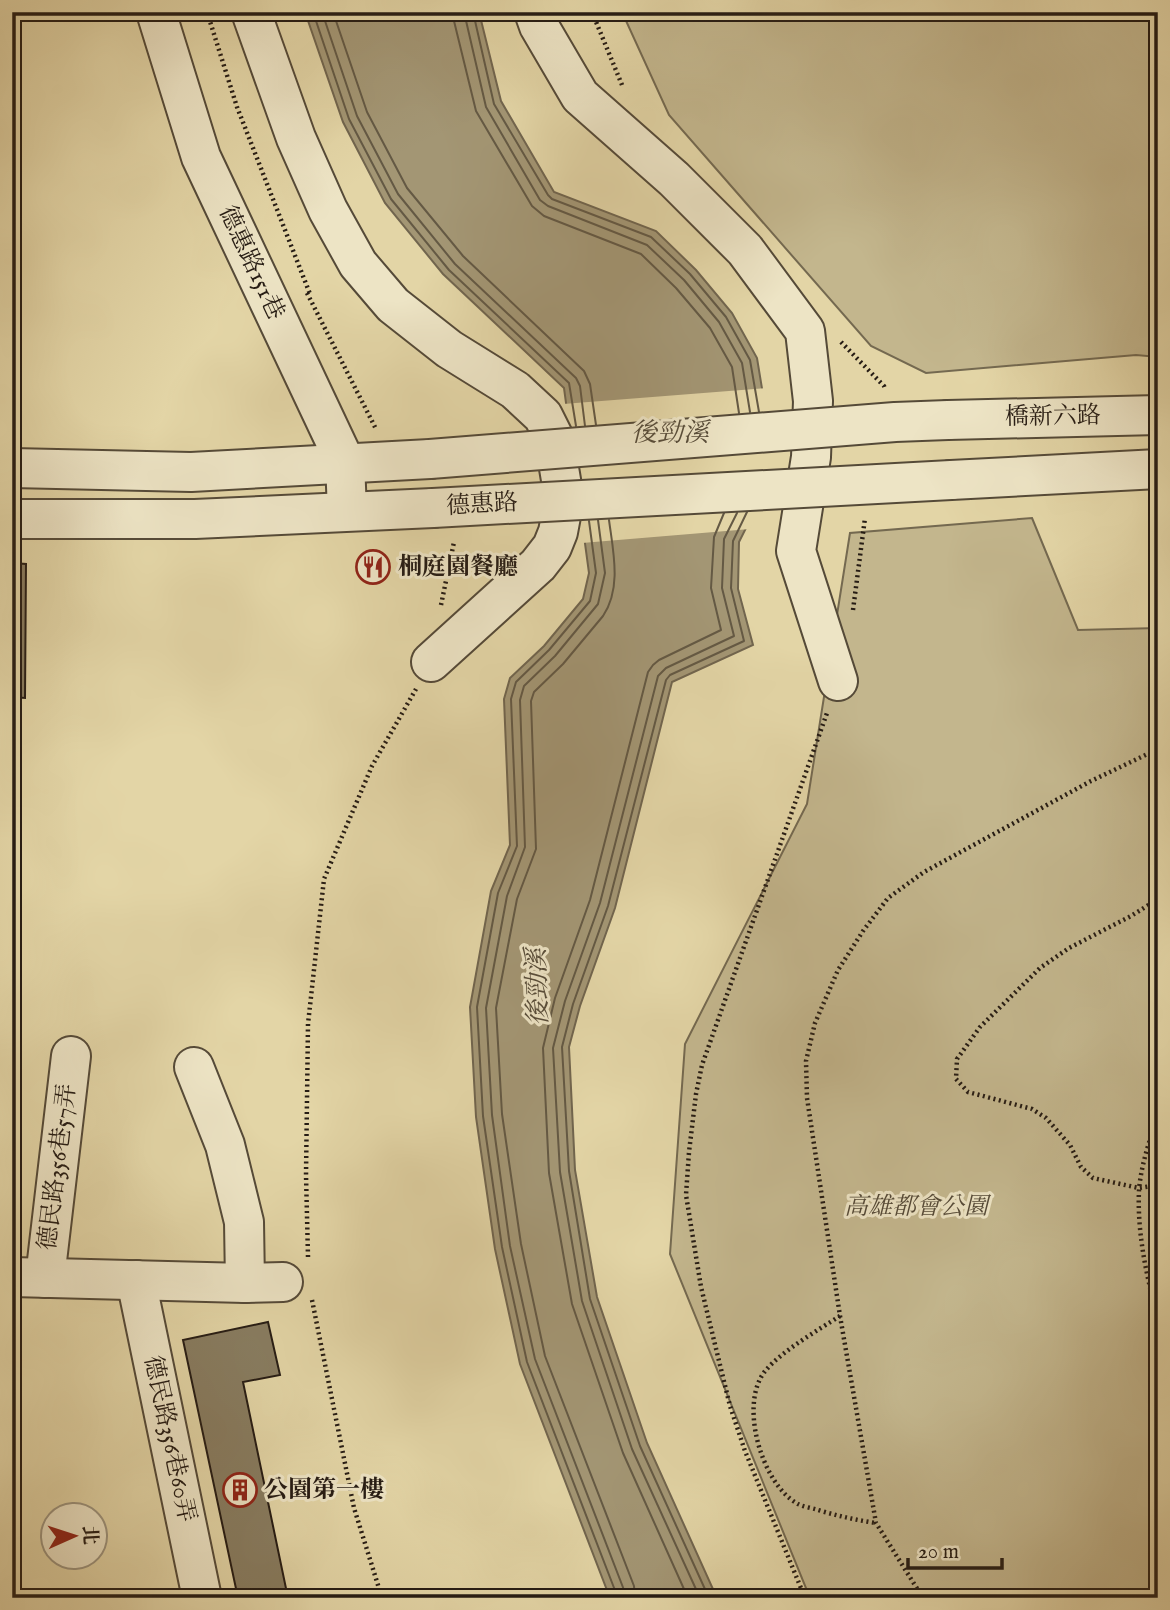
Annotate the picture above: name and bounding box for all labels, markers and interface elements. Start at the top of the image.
street label: 德惠路151巷 [211,201,291,325]
street label: 橋新六路 [1005,401,1101,433]
water label: 後勁溪 [631,417,712,450]
street label: 德惠路 [445,488,519,522]
restaurant icon: 桐庭園餐廳 [354,548,392,586]
place label: 桐庭園餐廳 [398,552,518,583]
water label: 後勁溪 [520,944,556,1027]
street label: 德民路356巷57弄 [32,1082,84,1252]
park label: 高雄都會公園 [844,1192,992,1223]
street label: 德民路356巷60弄 [136,1353,202,1525]
building icon: 公園第一樓 [221,1471,259,1509]
place label: 公園第一樓 [264,1475,384,1506]
north arrow [38,1502,108,1572]
text: 北 [76,1525,101,1545]
scale bar [908,1526,1002,1570]
text: 20 m [918,1539,959,1566]

